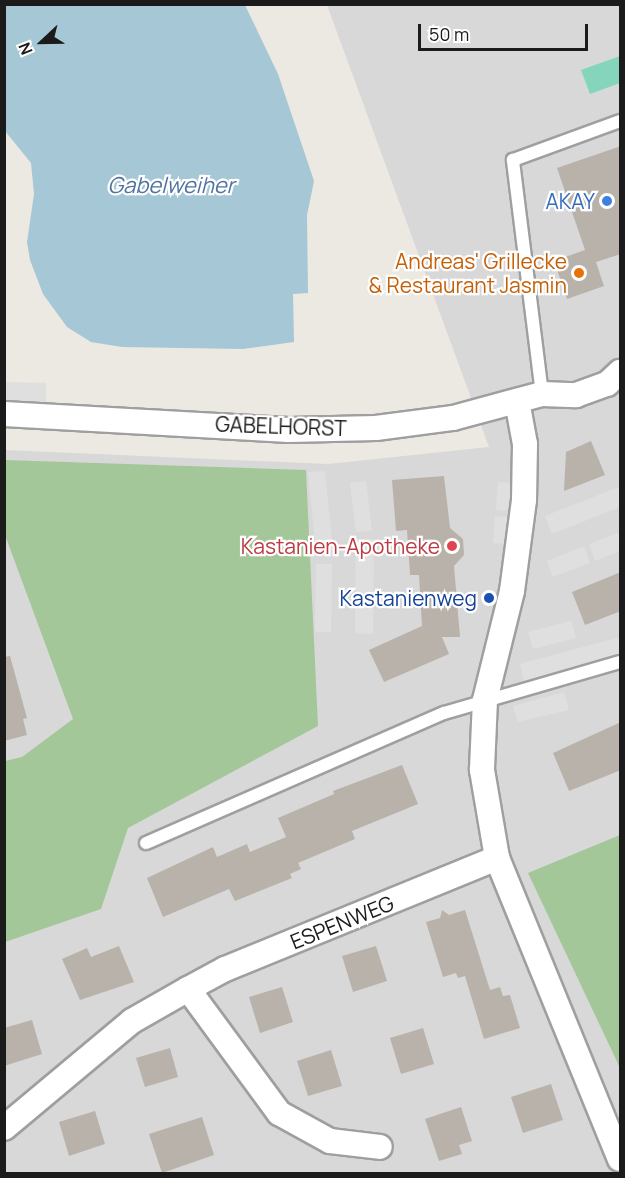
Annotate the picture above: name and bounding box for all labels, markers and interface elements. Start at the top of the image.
north arrow [12,12,72,72]
scale bar [421,12,590,50]
text: 50 m [429,22,469,46]
text: N [13,39,38,58]
water label: Gabelweiher [107,173,235,199]
place label: AKAY [546,188,595,214]
marker: AKAY [600,194,614,208]
place label: Andreas' Grillecke & Restaurant Jasmin [369,248,567,298]
marker: Andreas' Grillecke & Restaurant Jasmin [572,266,586,280]
street label: GABELHORST [215,411,347,441]
place label: Kastanien-Apotheke [241,533,440,559]
marker: Kastanien-Apotheke [445,539,459,553]
place label: Kastanienweg [340,585,477,611]
marker: Kastanienweg [482,591,496,605]
street label: ESPENWEG [287,890,397,954]

